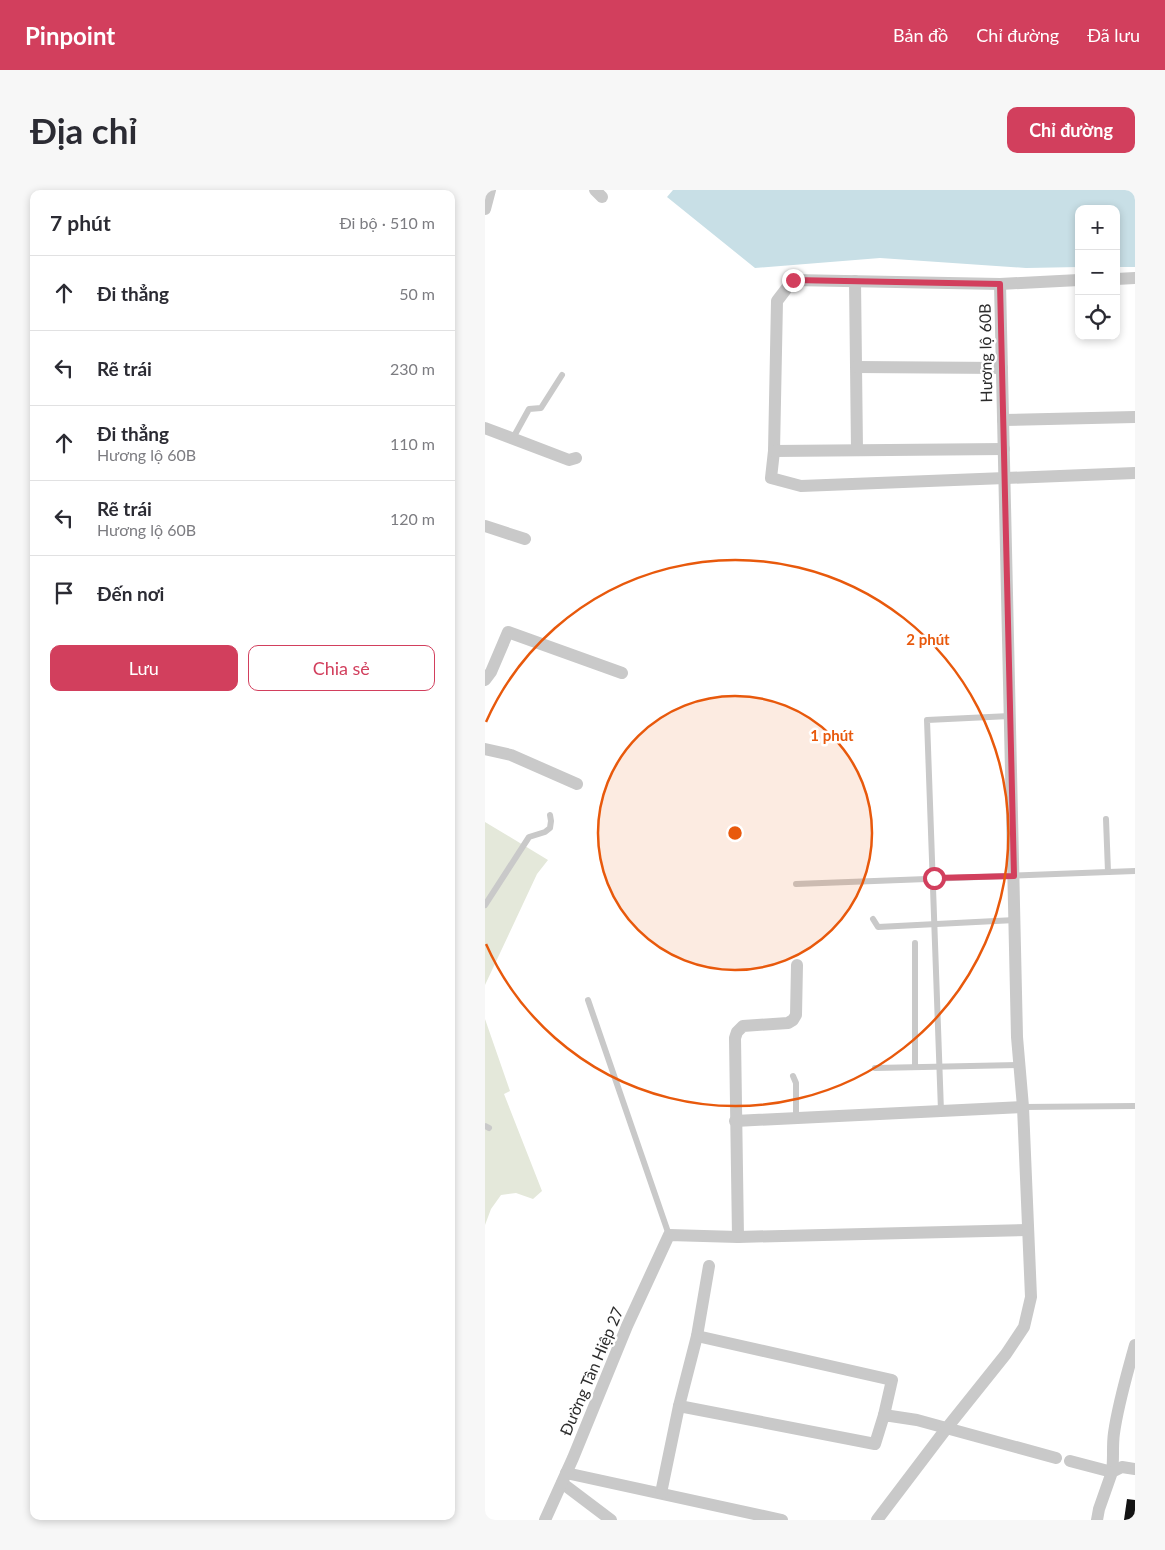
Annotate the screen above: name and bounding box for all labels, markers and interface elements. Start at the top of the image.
text: Pinpoint [25,21,115,50]
text: Bản đồ [893,24,948,46]
text: Chỉ đường [976,24,1059,46]
text: Đã lưu [1087,24,1140,46]
button: Chỉ đường [1007,107,1135,153]
text: Địa chỉ [30,109,137,151]
map controls [1075,205,1120,340]
button: + [1075,205,1120,250]
text: 7 phút [50,210,111,235]
text: Đi bộ · 510 m [339,213,435,232]
button: − [1075,250,1120,295]
route end [782,269,805,292]
icon: ahead [50,279,78,307]
text: Đi thẳng [97,282,169,305]
text: 50 m [399,284,435,303]
button: locate [1075,295,1120,340]
street label: Hương lộ 60B [975,303,995,403]
icon: left [50,354,78,382]
text: Rẽ trái [97,357,152,380]
text: 230 m [390,359,435,378]
text: Đi thẳng [97,422,169,445]
icon: ahead [50,429,78,457]
text: 110 m [390,434,435,453]
text: Hương lộ 60B [97,445,196,464]
text: Rẽ trái [97,497,152,520]
icon: left [50,504,78,532]
text: 120 m [390,509,435,528]
text: Hương lộ 60B [97,520,196,539]
icon: arrive [50,579,78,607]
text: Đến nơi [97,582,164,605]
text: 2 phút [906,630,950,648]
button: Lưu [50,645,238,691]
button: Chia sẻ [248,645,435,691]
text: 1 phút [810,726,854,744]
centre of rings [726,824,744,842]
route start [923,867,946,890]
street label: Đường Tân Hiệp 27 [555,1304,627,1438]

